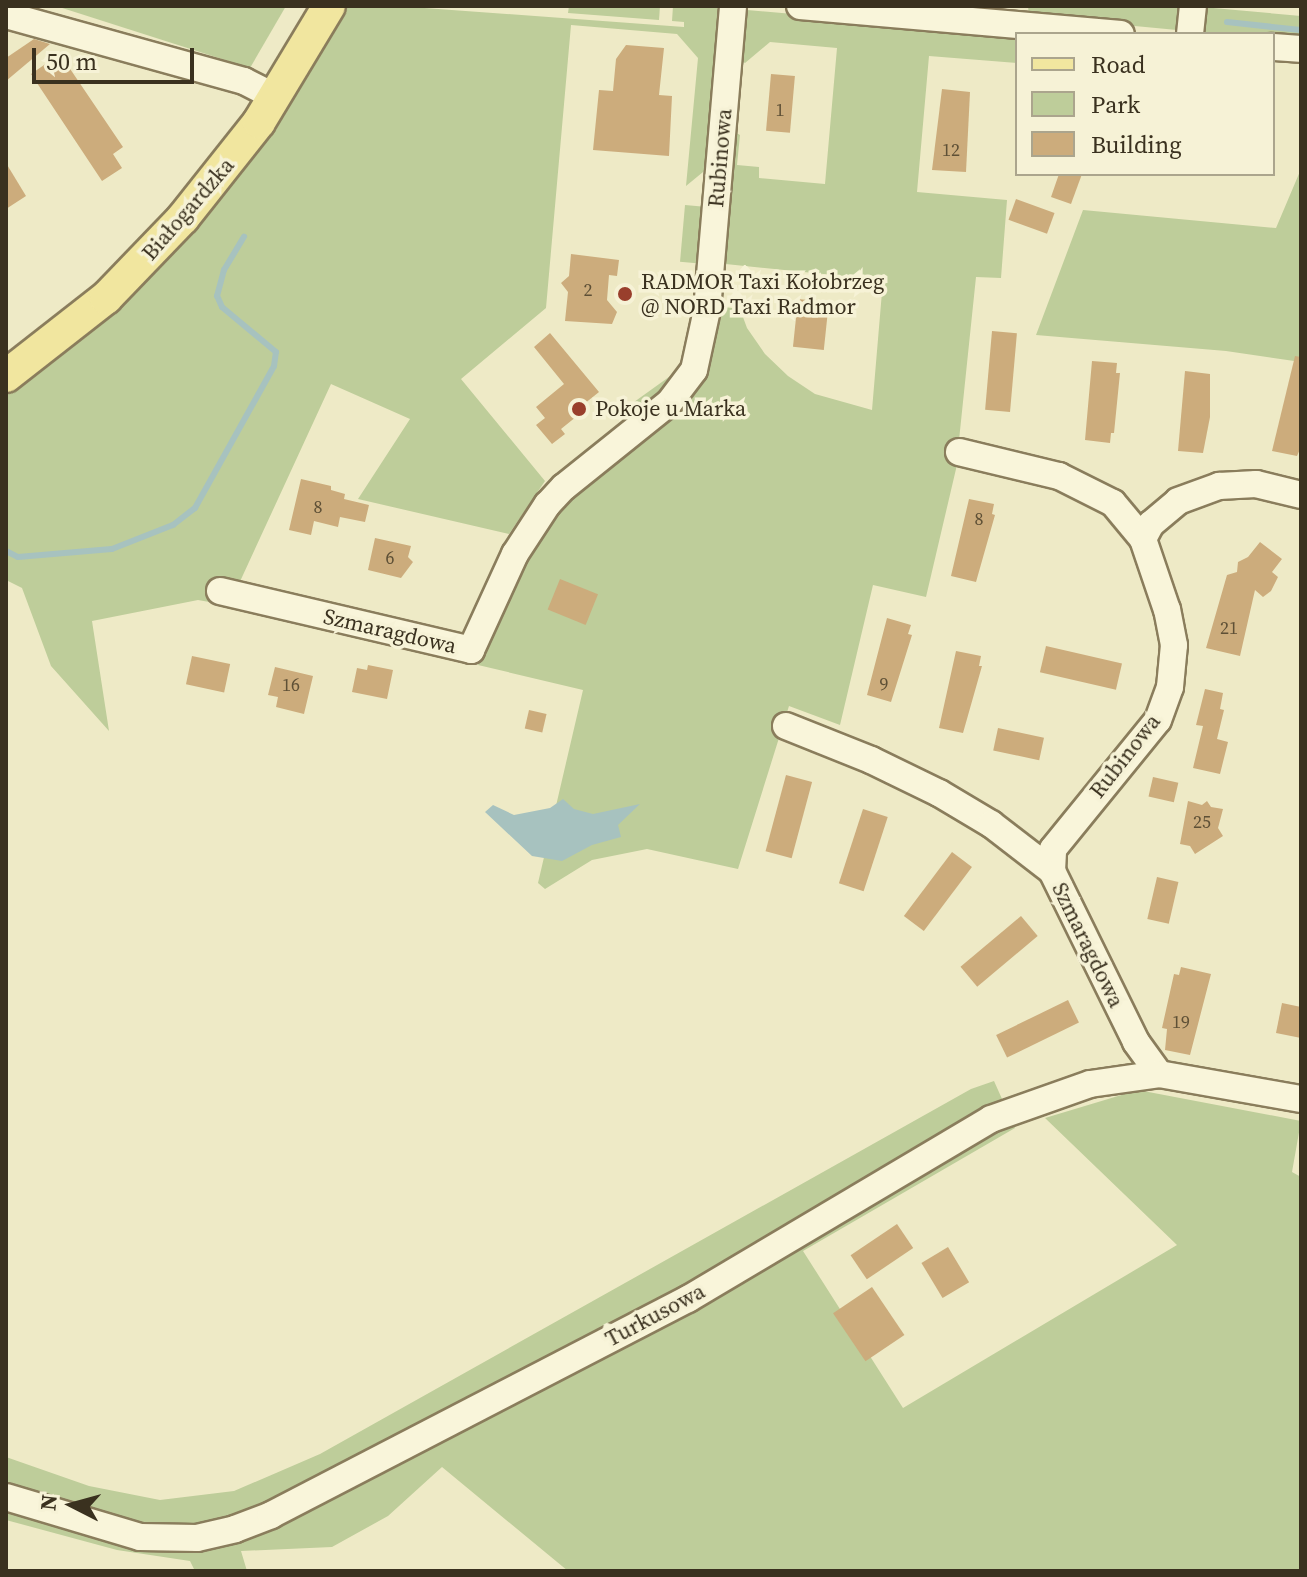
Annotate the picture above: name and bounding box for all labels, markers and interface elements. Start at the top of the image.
scale bar [36,32,198,82]
legend [1015,32,1275,176]
text: 50 m [46,45,97,78]
text: Road [1091,48,1145,81]
text: Park [1091,88,1140,121]
house number: 1 [776,99,784,121]
street label: Rubinowa [703,107,737,209]
text: Building [1091,128,1182,161]
house number: 12 [942,139,960,161]
street label: Białogardzka [136,152,240,266]
place label: RADMOR Taxi Kołobrzeg @ NORD Taxi Radmor [641,268,885,320]
house number: 2 [584,279,592,301]
marker: RADMOR Taxi Kołobrzeg @ NORD Taxi Radmor [616,285,634,303]
place label: Pokoje u Marka [595,396,746,422]
marker: Pokoje u Marka [570,400,588,418]
house number: 8 [314,496,322,518]
house number: 8 [975,508,983,530]
house number: 6 [386,547,394,569]
street label: Szmaragdowa [321,603,459,659]
house number: 21 [1220,617,1238,639]
house number: 9 [880,673,888,695]
house number: 16 [282,674,300,696]
street label: Rubinowa [1084,709,1166,803]
house number: 25 [1193,811,1211,833]
street label: Szmaragdowa [1046,878,1130,1012]
house number: 19 [1172,1011,1190,1033]
street label: Turkusowa [601,1278,709,1352]
north arrow [32,1465,112,1545]
text: N [32,1493,64,1512]

